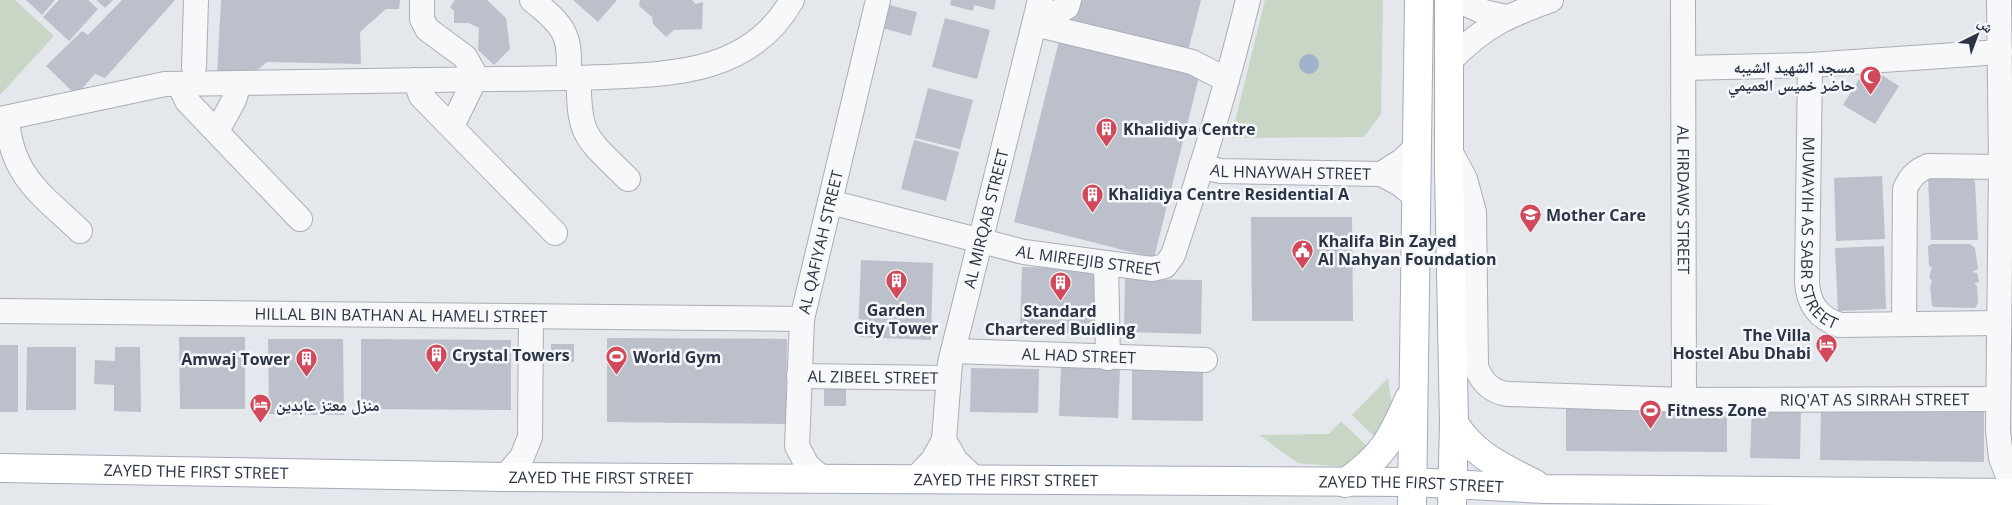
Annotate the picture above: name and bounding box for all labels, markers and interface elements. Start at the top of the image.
north arrow [1952,10,2002,60]
text: ش [1974,13,1998,37]
place label: مسجد الشهيد الشيبه حاضر خميس العميمي [1728,56,1855,98]
mosque icon: مسجد الشهيد الشيبه حاضر خميس العميمي [1859,64,1883,95]
building icon: Khalidiya Centre [1095,117,1119,148]
place label: Khalidiya Centre [1123,118,1255,140]
street label: AL FIRDAWS STREET [1672,126,1695,275]
street label: MUWAYIH AS SABR STREET [1796,136,1842,334]
street label: AL MIRQAB STREET [958,147,1014,290]
street label: AL HNAYWAH STREET [1208,158,1371,185]
street label: AL QAFIYAH STREET [793,168,848,316]
building icon: Khalidiya Centre Residential A [1080,182,1104,213]
place label: Khalidiya Centre Residential A [1108,183,1350,205]
school or university icon: Mother Care [1518,203,1542,234]
place label: Mother Care [1546,204,1646,226]
place label: Khalifa Bin Zayed Al Nahyan Foundation [1318,230,1496,270]
public building icon: Khalifa Bin Zayed Al Nahyan Foundation [1290,238,1314,269]
street label: AL MIREEJIB STREET [1014,239,1164,280]
building icon: Garden City Tower [884,269,908,300]
building icon: Standard Chartered Buidling [1048,270,1072,301]
place label: Garden City Tower [854,299,938,339]
place label: Standard Chartered Buidling [985,300,1135,340]
street label: HILLAL BIN BATHAN AL HAMELI STREET [254,303,548,327]
place label: The Villa Hostel Abu Dhabi [1673,324,1811,364]
hotel icon: The Villa Hostel Abu Dhabi [1815,332,1839,363]
street label: AL HAD STREET [1021,342,1137,369]
building icon: Crystal Towers [424,343,448,374]
place label: Crystal Towers [452,344,570,366]
sports icon: World Gym [605,345,629,376]
place label: World Gym [633,346,721,368]
building icon: Amwaj Tower [294,347,318,378]
place label: Amwaj Tower [181,348,290,370]
street label: AL ZIBEEL STREET [807,365,939,389]
street label: RIQ'AT AS SIRRAH STREET [1780,388,1970,411]
hotel icon: منزل معتز عابدين [248,393,272,424]
place label: منزل معتز عابدين [276,394,380,416]
sports icon: Fitness Zone [1639,398,1663,429]
place label: Fitness Zone [1667,399,1767,421]
street label: ZAYED THE FIRST STREET [103,459,289,484]
street label: ZAYED THE FIRST STREET [508,466,694,489]
street label: ZAYED THE FIRST STREET [913,468,1099,491]
street label: ZAYED THE FIRST STREET [1318,470,1504,498]

